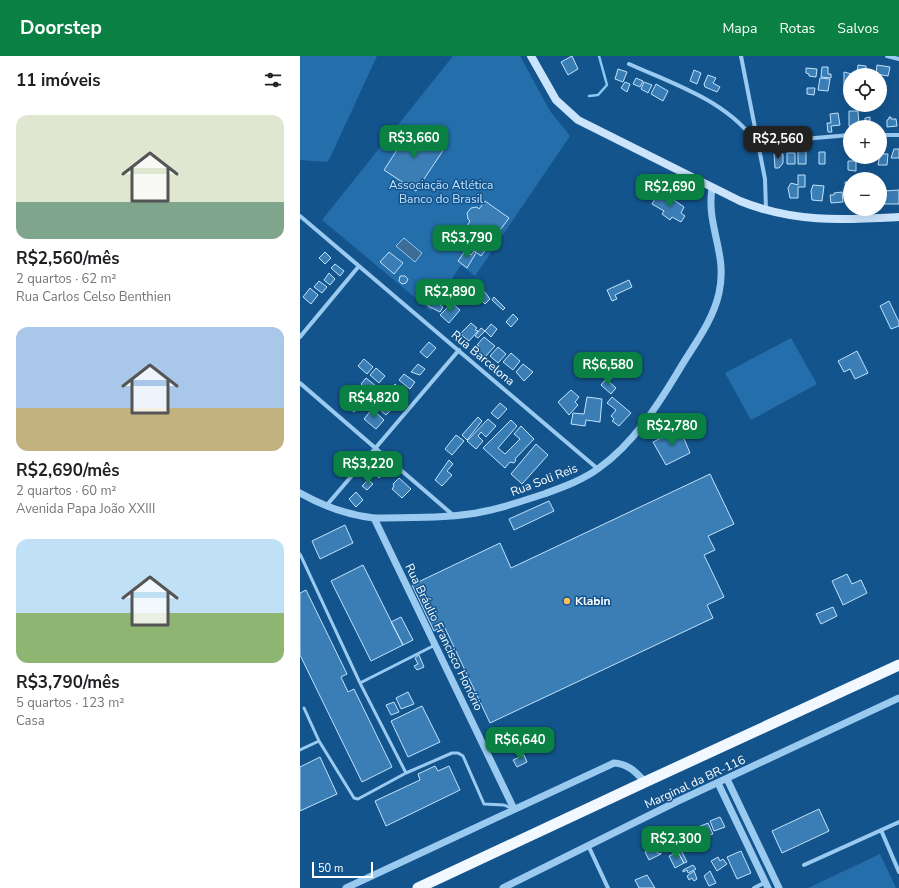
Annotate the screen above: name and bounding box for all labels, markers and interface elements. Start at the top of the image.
text: Doorstep [20,15,102,41]
text: Mapa [722,19,757,38]
text: Rotas [779,19,815,38]
text: Salvos [837,19,879,38]
map controls [843,68,887,216]
button: locate [843,68,887,112]
text: 11 imóveis [16,69,101,92]
icon: filters [262,69,284,91]
button: + [843,120,887,164]
pin: R$3,660 [377,125,451,159]
pin: R$2,560 [741,126,815,160]
text: R$3,660 [388,129,440,147]
text: R$2,560 [752,130,804,148]
icon: home [114,141,186,213]
button: − [843,172,887,216]
pin: R$2,690 [633,174,707,208]
park label: Associação Atlética Banco do Brasil [389,177,493,207]
text: R$2,690 [644,178,696,196]
pin: R$3,790 [430,225,504,259]
text: R$3,790 [441,229,493,247]
text: R$2,560/mês [16,247,120,270]
text: 2 quartos · 62 m² [16,270,117,288]
pin: R$2,890 [413,279,487,313]
text: R$2,890 [424,283,476,301]
text: Rua Carlos Celso Benthien [16,288,171,306]
street label: Rua Barcelona [448,327,518,389]
pin: R$6,580 [571,352,645,386]
icon: home [114,353,186,425]
text: R$6,580 [582,356,634,374]
pin: R$4,820 [337,385,411,419]
text: R$4,820 [348,389,400,407]
pin: R$2,780 [635,413,709,447]
text: R$2,780 [646,417,698,435]
pin: R$3,220 [331,451,405,485]
text: R$3,220 [342,455,394,473]
text: R$2,690/mês [16,459,120,482]
street label: Rua Soli Reis [508,460,580,500]
text: 2 quartos · 60 m² [16,482,117,500]
text: Avenida Papa João XXIII [16,500,155,518]
street label: Rua Bráulio Francisco Honório [401,561,487,714]
icon: home [114,565,186,637]
place label: Klabin [575,593,611,609]
marker: Klabin [562,596,572,606]
text: R$3,790/mês [16,671,120,694]
text: 5 quartos · 123 m² [16,694,124,712]
text: Casa [16,712,45,730]
pin: R$6,640 [483,727,557,761]
text: R$6,640 [494,731,546,749]
street label: Marginal da BR-116 [642,752,748,812]
pin: R$2,300 [639,826,713,860]
text: R$2,300 [650,830,702,848]
scale bar [312,860,373,879]
text: 50 m [318,861,343,876]

